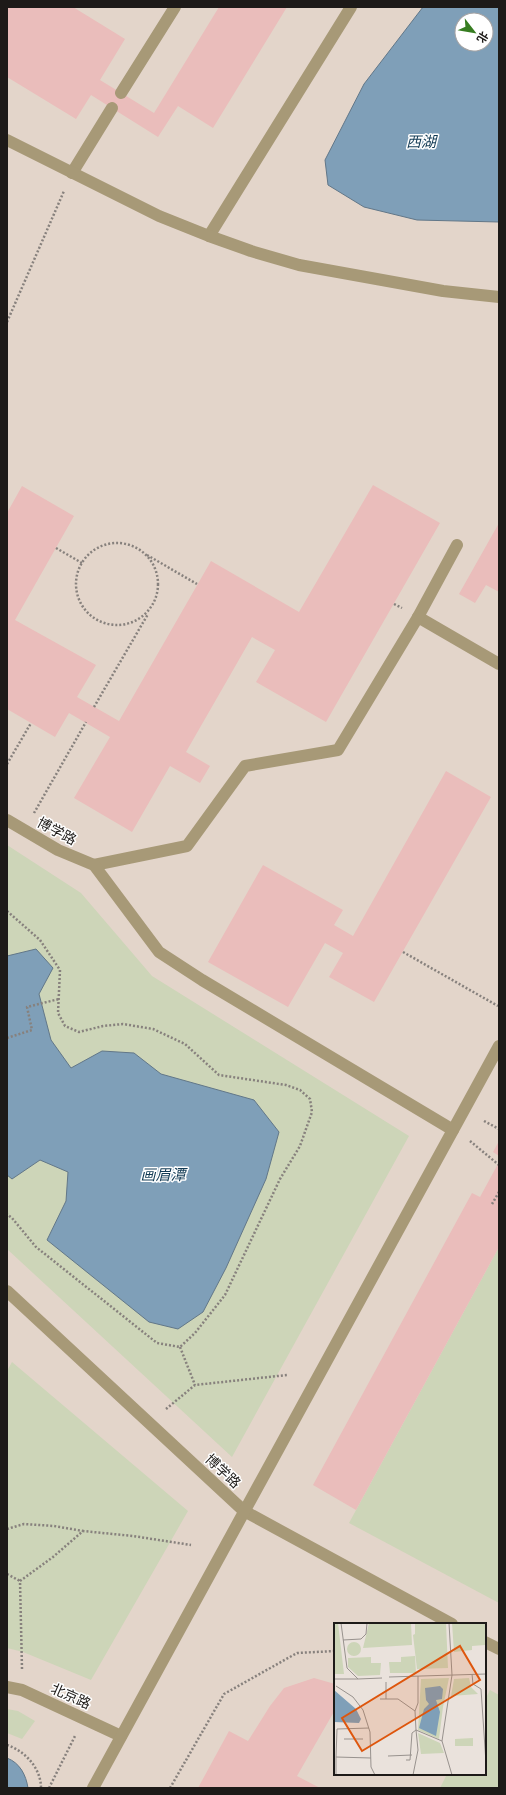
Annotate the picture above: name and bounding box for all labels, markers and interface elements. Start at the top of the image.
north arrow [454,12,494,52]
text: 北 [474,29,491,45]
water label: 西湖 [406,131,438,152]
street label: 博学路 [34,813,80,849]
water label: 画眉潭 [140,1164,188,1185]
street label: 博学路 [202,1450,244,1492]
inset map [334,1623,486,1775]
street label: 北京路 [48,1679,94,1713]

